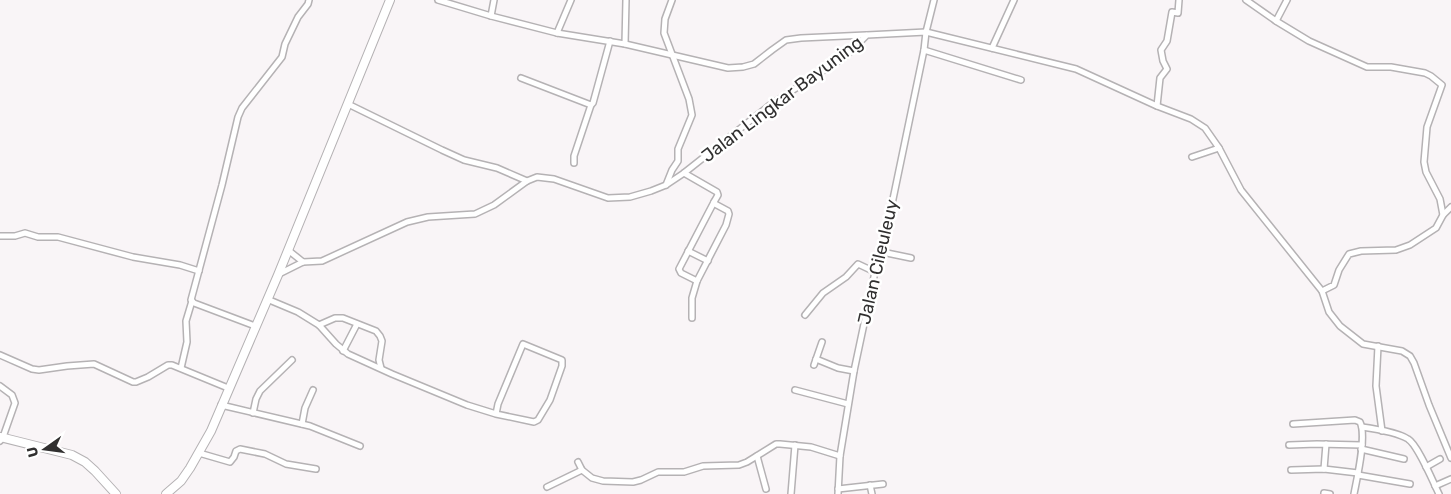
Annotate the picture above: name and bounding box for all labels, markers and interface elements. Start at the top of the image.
street label: Jalan Lingkar Bayuning [697,31,867,167]
street label: Jalan Cileuleuy [853,197,903,327]
north arrow [20,424,70,474]
text: U [23,445,42,459]

